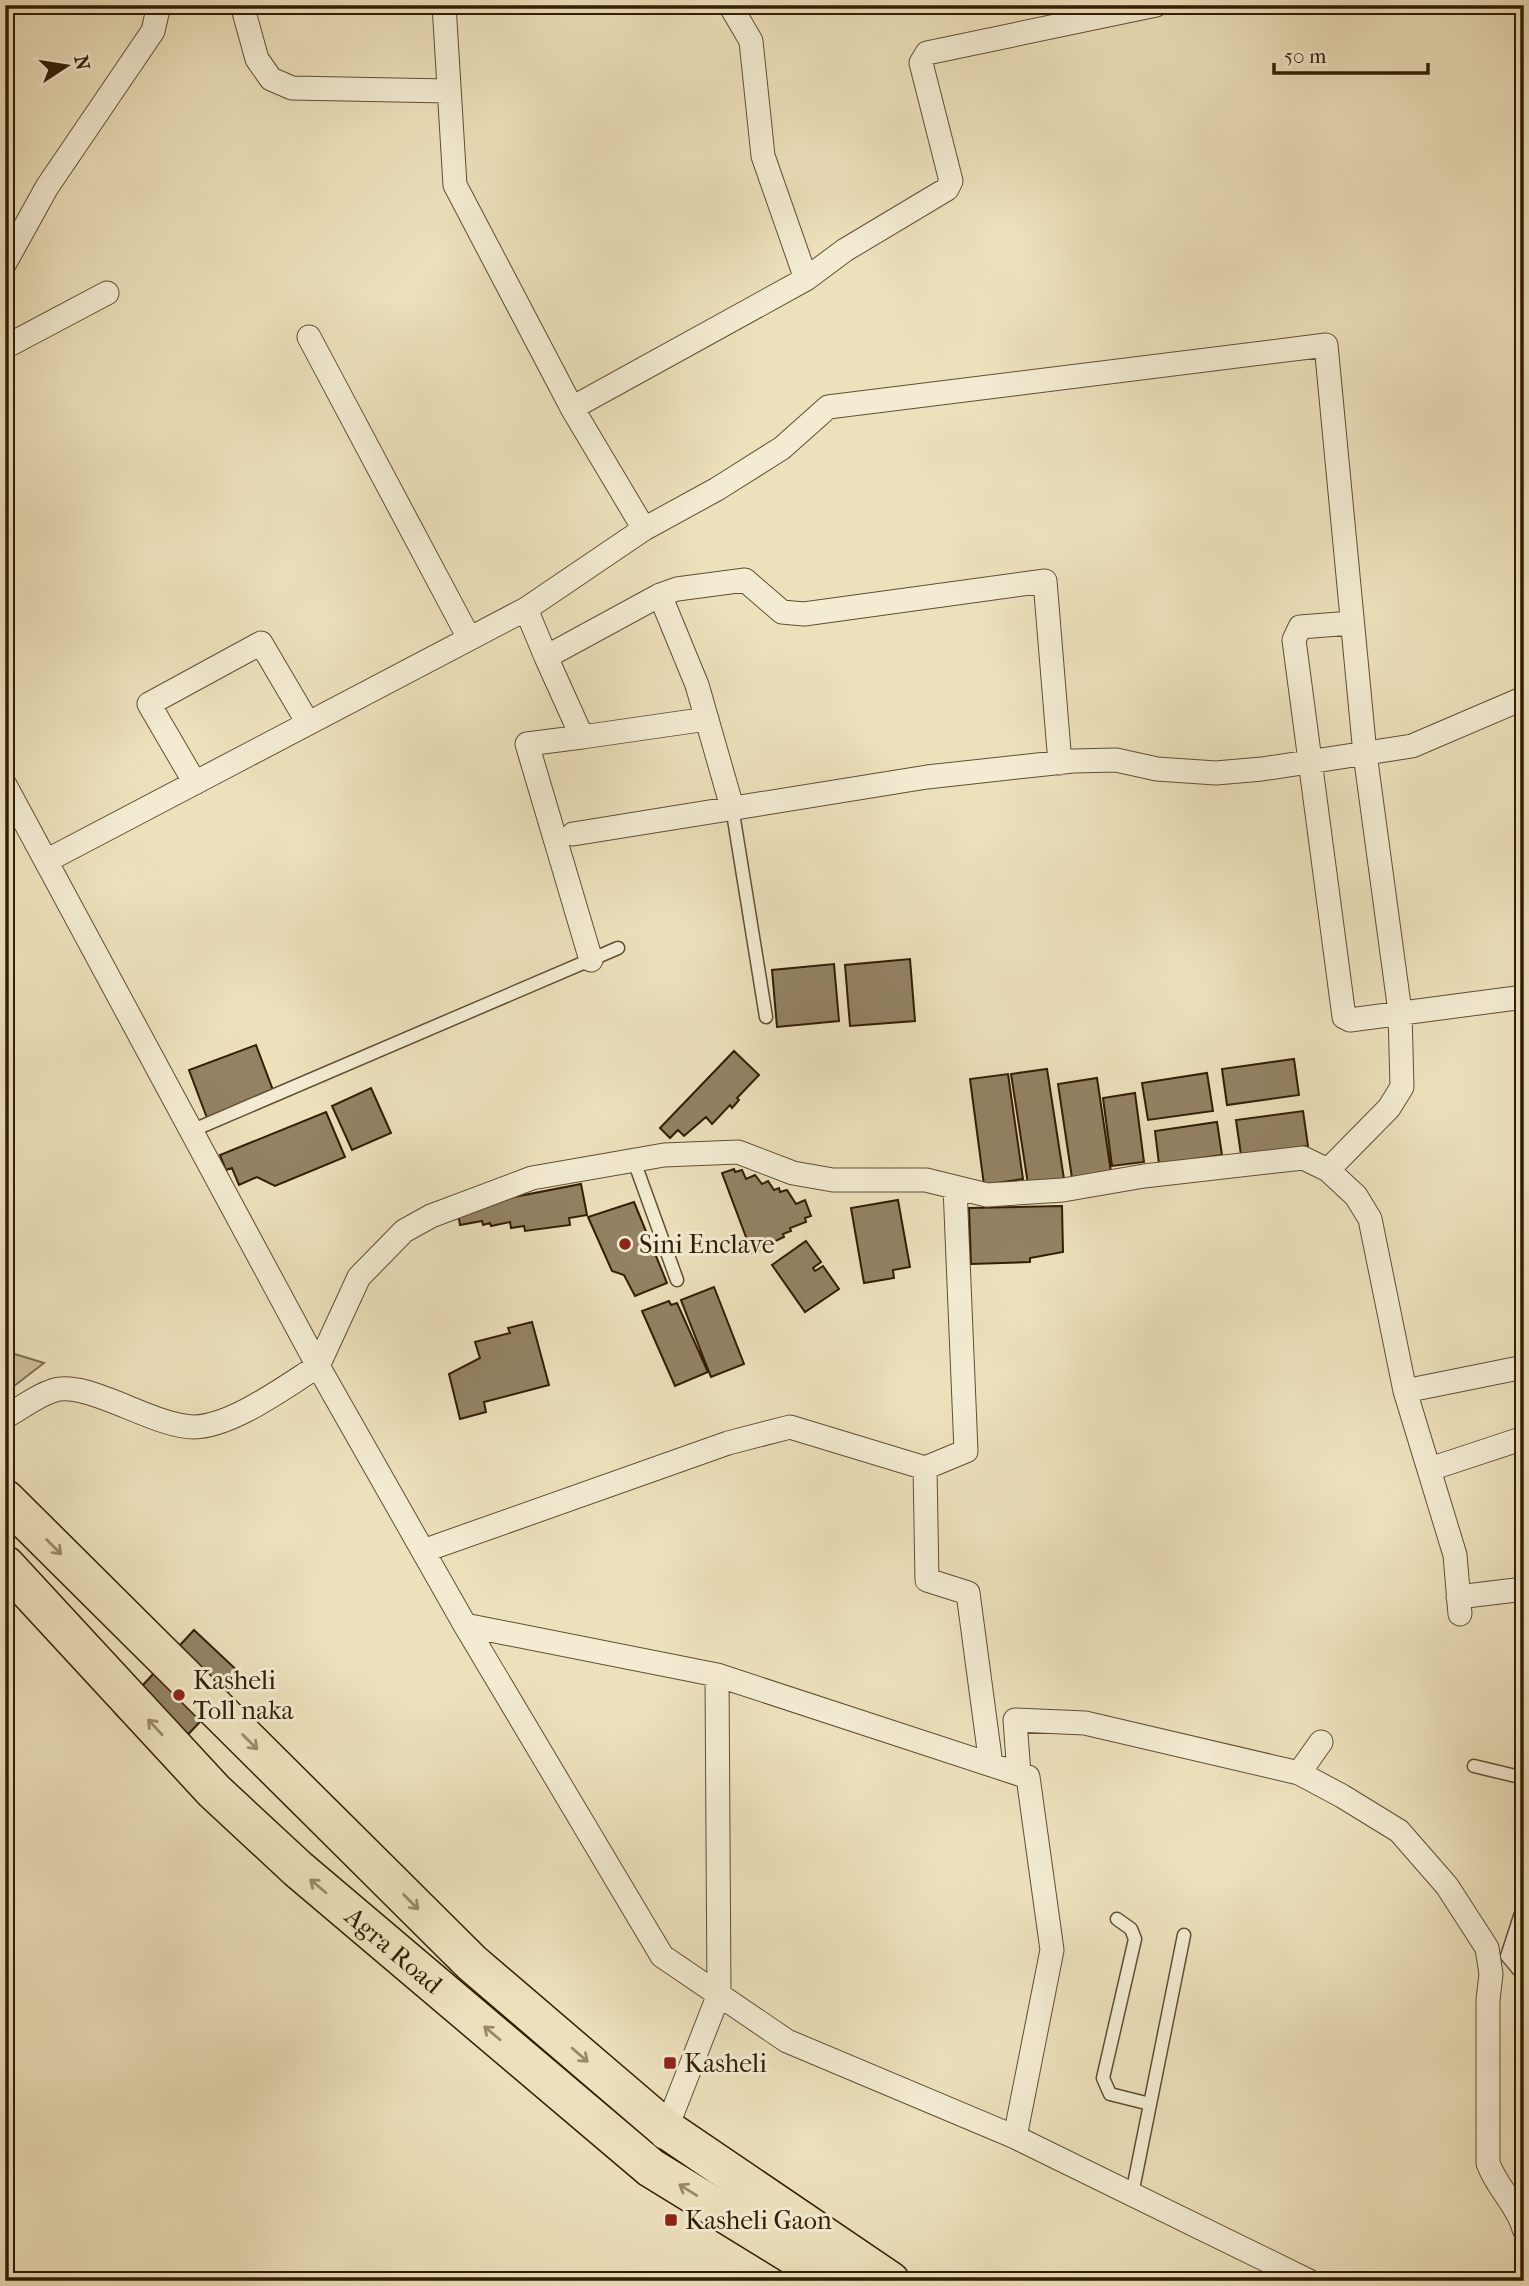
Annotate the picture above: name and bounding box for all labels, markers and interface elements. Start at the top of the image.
north arrow [32,32,102,102]
scale bar [1274,32,1428,76]
text: 50 m [1284,44,1327,68]
text: N [69,53,94,73]
place label: Sini Enclave [639,1229,775,1260]
marker: Sini Enclave [617,1236,633,1252]
one-way arrow [45,1538,62,1555]
place label: Kasheli Toll naka [193,1665,294,1726]
marker: Kasheli Toll naka [171,1687,187,1703]
one-way arrow [147,1718,163,1736]
one-way arrow [241,1733,258,1750]
one-way arrow [309,1878,327,1894]
one-way arrow [402,1894,419,1911]
street label: Agra Road [338,1900,449,2001]
one-way arrow [483,2025,501,2041]
one-way arrow [570,2047,588,2063]
place label: Kasheli [684,2048,767,2079]
marker: Kasheli [662,2055,678,2071]
one-way arrow [678,2183,698,2197]
place label: Kasheli Gaon [685,2205,832,2236]
marker: Kasheli Gaon [663,2212,679,2228]

